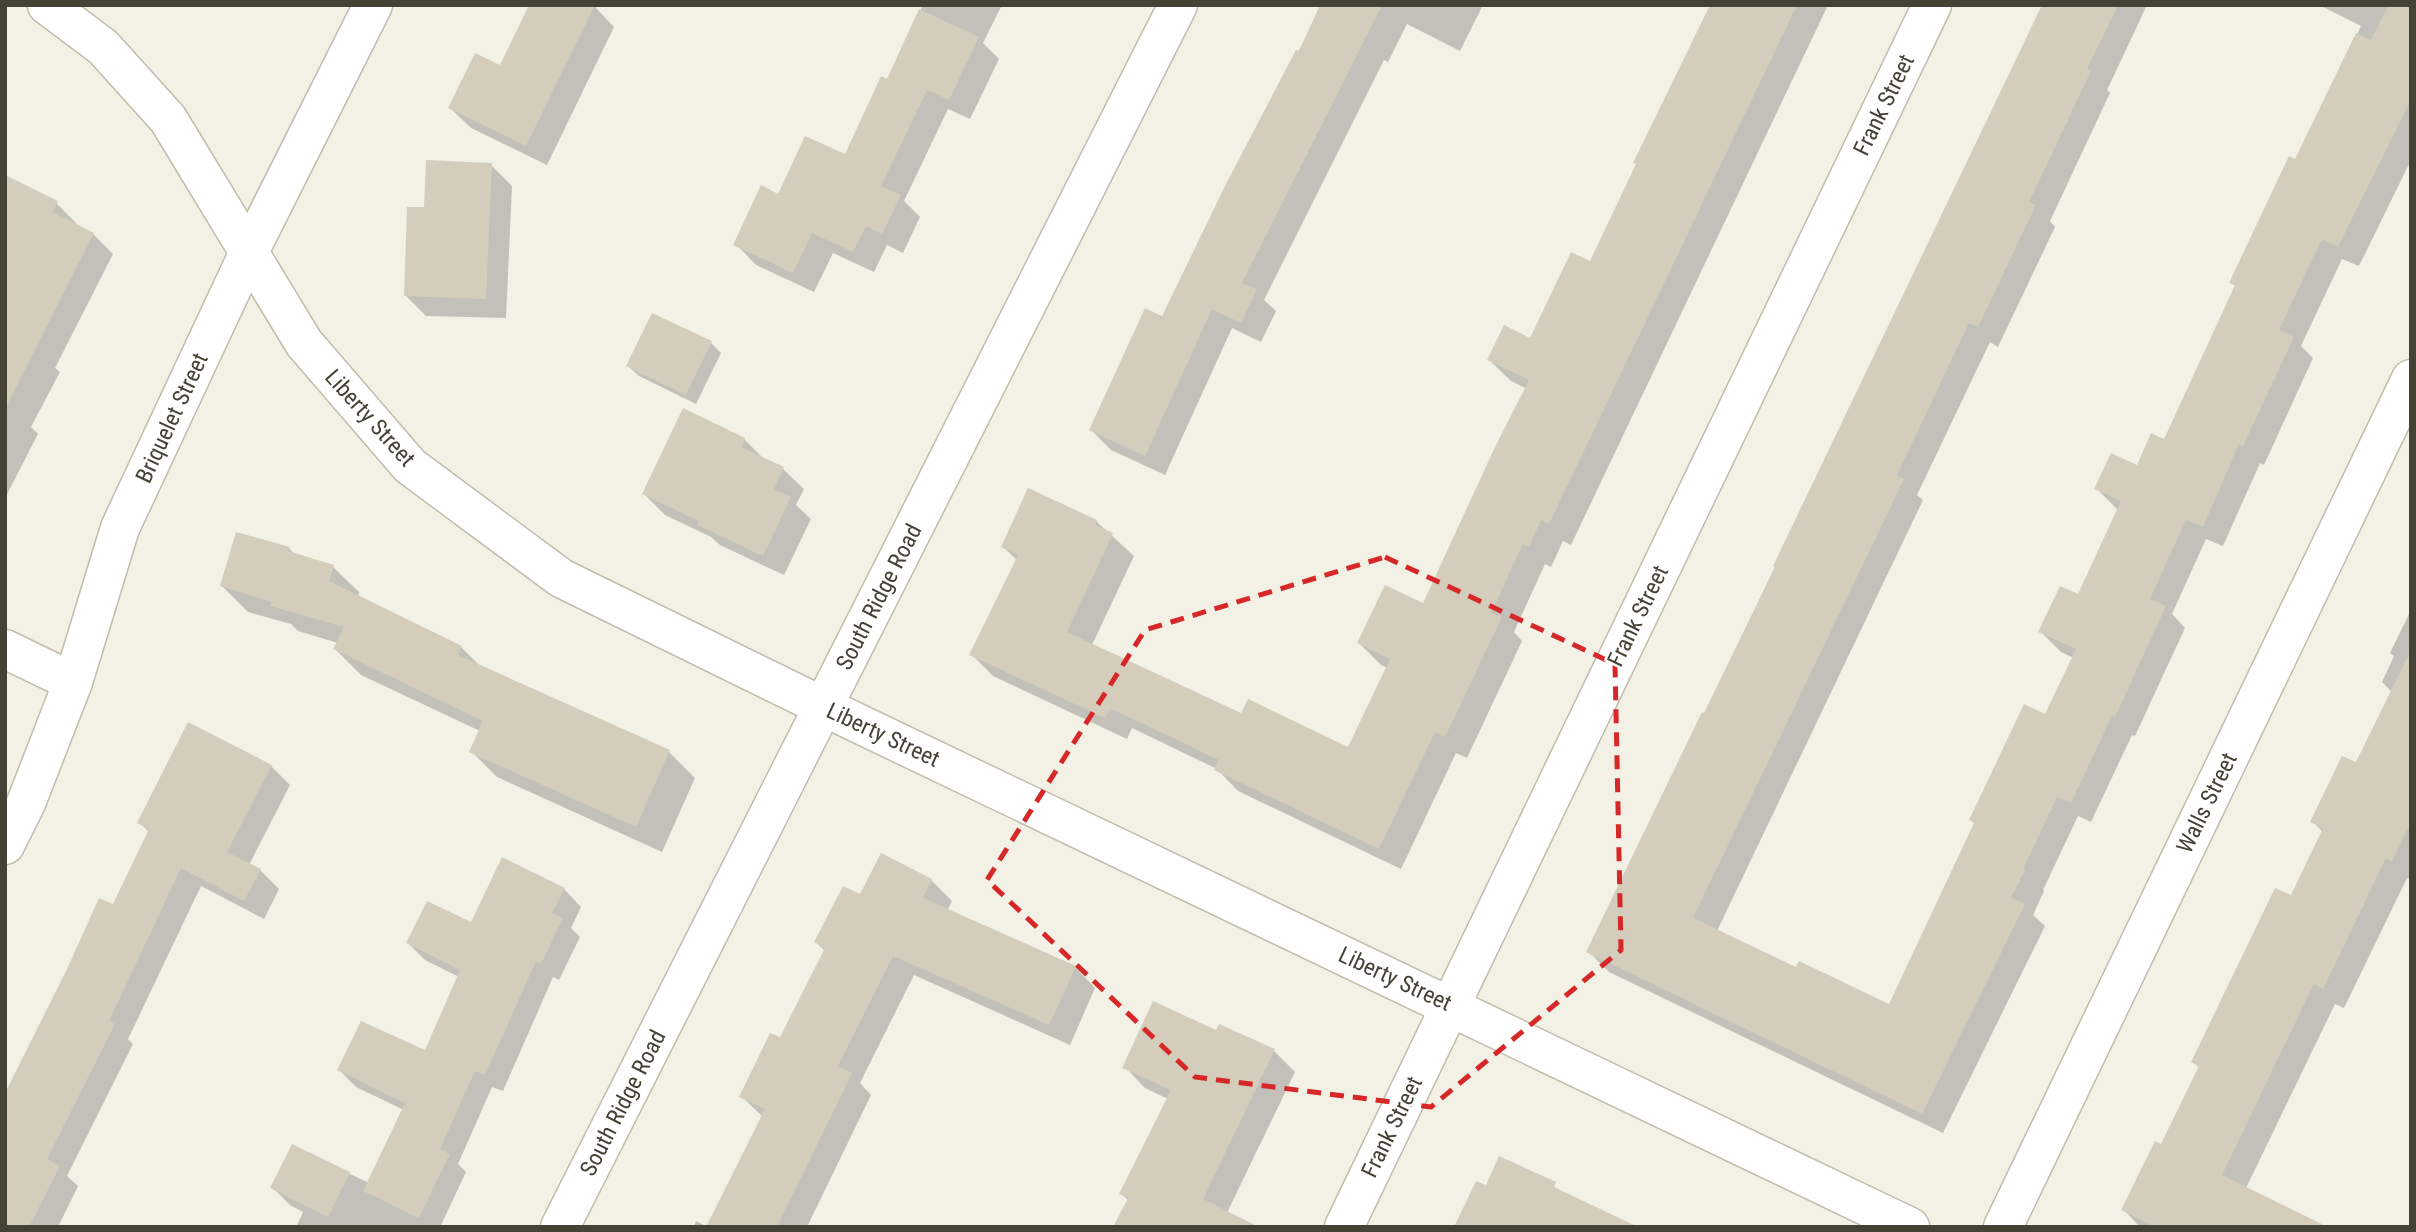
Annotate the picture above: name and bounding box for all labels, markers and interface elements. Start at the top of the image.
street label: Frank Street [1848,50,1920,160]
street label: Briquelet Street [130,349,214,487]
street label: Liberty Street [319,364,421,472]
street label: South Ridge Road [831,519,927,675]
street label: Frank Street [1602,561,1674,671]
street label: Liberty Street [822,697,944,773]
street label: Walls Street [2171,748,2243,858]
street label: Liberty Street [1334,941,1456,1017]
street label: South Ridge Road [575,1025,671,1181]
street label: Frank Street [1356,1072,1428,1182]

